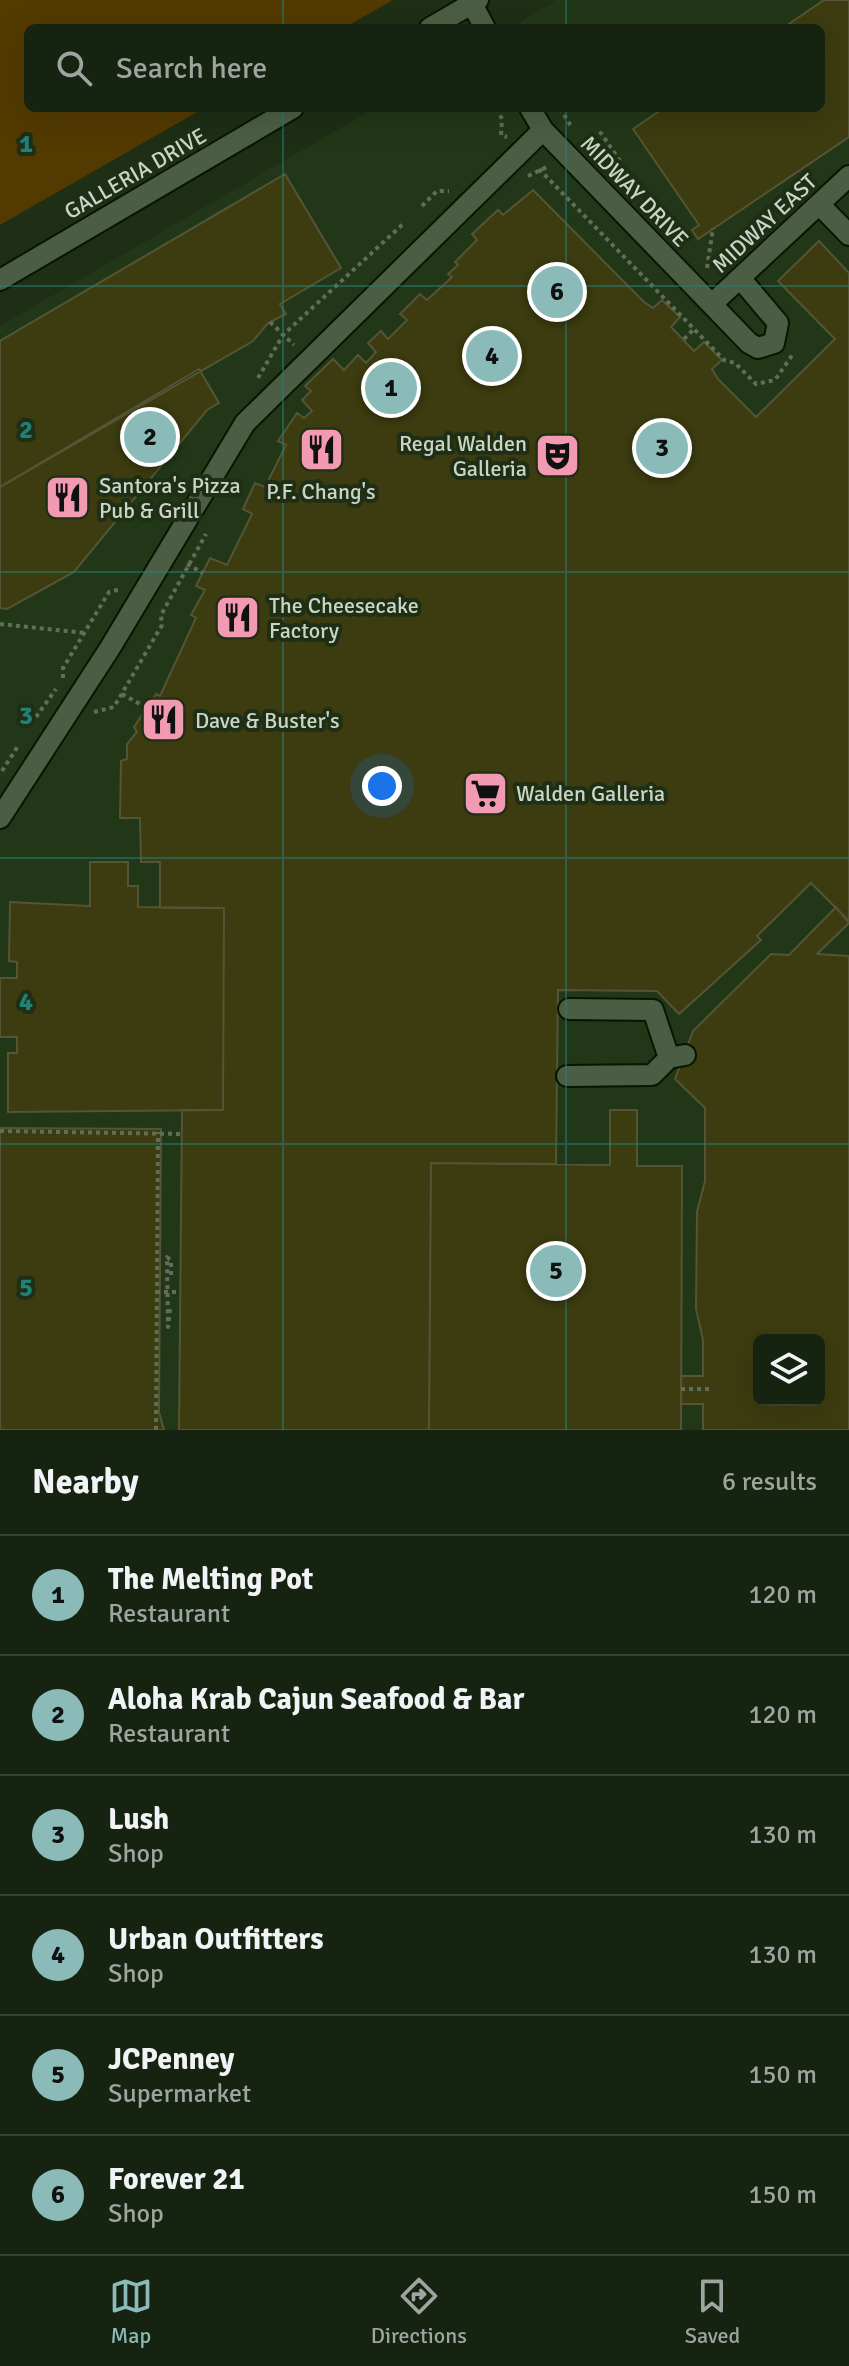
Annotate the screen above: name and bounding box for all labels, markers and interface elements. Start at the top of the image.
search box [24,24,825,112]
icon: search [52,46,96,90]
text: Search here [116,50,267,87]
street label: GALLERIA DRIVE [59,122,211,225]
text: 1 [19,128,33,160]
street label: MIDWAY DRIVE [575,130,694,252]
street label: MIDWAY EAST [706,168,822,279]
pin: 6 [531,262,583,322]
pin: 4 [466,326,518,386]
pin: 1 [365,358,417,418]
pin: 2 [124,407,176,467]
text: 2 [19,414,33,446]
pin: 3 [636,418,688,478]
restaurant icon: P.F. Chang's [297,426,345,474]
place label: Regal Walden Galleria [399,430,527,482]
theatre icon: Regal Walden Galleria [534,432,582,480]
place label: Santora's Pizza Pub & Grill [99,472,241,524]
restaurant icon: Santora's Pizza Pub & Grill [44,474,92,522]
place label: P.F. Chang's [266,478,376,505]
place label: The Cheesecake Factory [269,592,419,644]
restaurant icon: The Cheesecake Factory [214,594,262,642]
restaurant icon: Dave & Buster's [140,696,188,744]
text: 3 [19,700,33,732]
place label: Dave & Buster's [195,707,340,734]
your location [362,766,402,806]
supermarket icon: Walden Galleria [461,769,509,817]
place label: Walden Galleria [516,780,665,807]
text: 4 [19,986,33,1018]
pin: 5 [530,1241,582,1301]
text: 5 [19,1272,33,1304]
map controls [753,1334,825,1406]
button: layers [753,1334,825,1406]
text: Nearby [32,1461,139,1503]
text: 6 results [722,1466,817,1498]
text: The Melting Pot [108,1561,313,1598]
text: 1 [51,1579,65,1611]
text: 120 m [748,1579,817,1611]
text: Restaurant [108,1598,230,1630]
text: Aloha Krab Cajun Seafood & Bar [108,1681,524,1718]
text: 2 [51,1699,65,1731]
text: 120 m [748,1699,817,1731]
text: Restaurant [108,1718,230,1750]
text: Lush [108,1801,169,1838]
text: 3 [51,1819,65,1851]
text: 130 m [748,1819,817,1851]
text: Shop [108,1838,164,1870]
text: Urban Outfitters [108,1921,324,1958]
text: 4 [51,1939,65,1971]
text: 130 m [748,1939,817,1971]
text: Shop [108,1958,164,1990]
text: JCPenney [108,2041,235,2078]
text: 5 [51,2059,65,2091]
text: 150 m [748,2059,817,2091]
text: Supermarket [108,2078,251,2110]
text: Forever 21 [108,2161,245,2198]
text: 6 [51,2179,65,2211]
text: 150 m [748,2179,817,2211]
text: Shop [108,2198,164,2230]
tab: Map [109,2274,153,2349]
tab: Directions [371,2274,467,2349]
tab: Saved [685,2274,740,2349]

